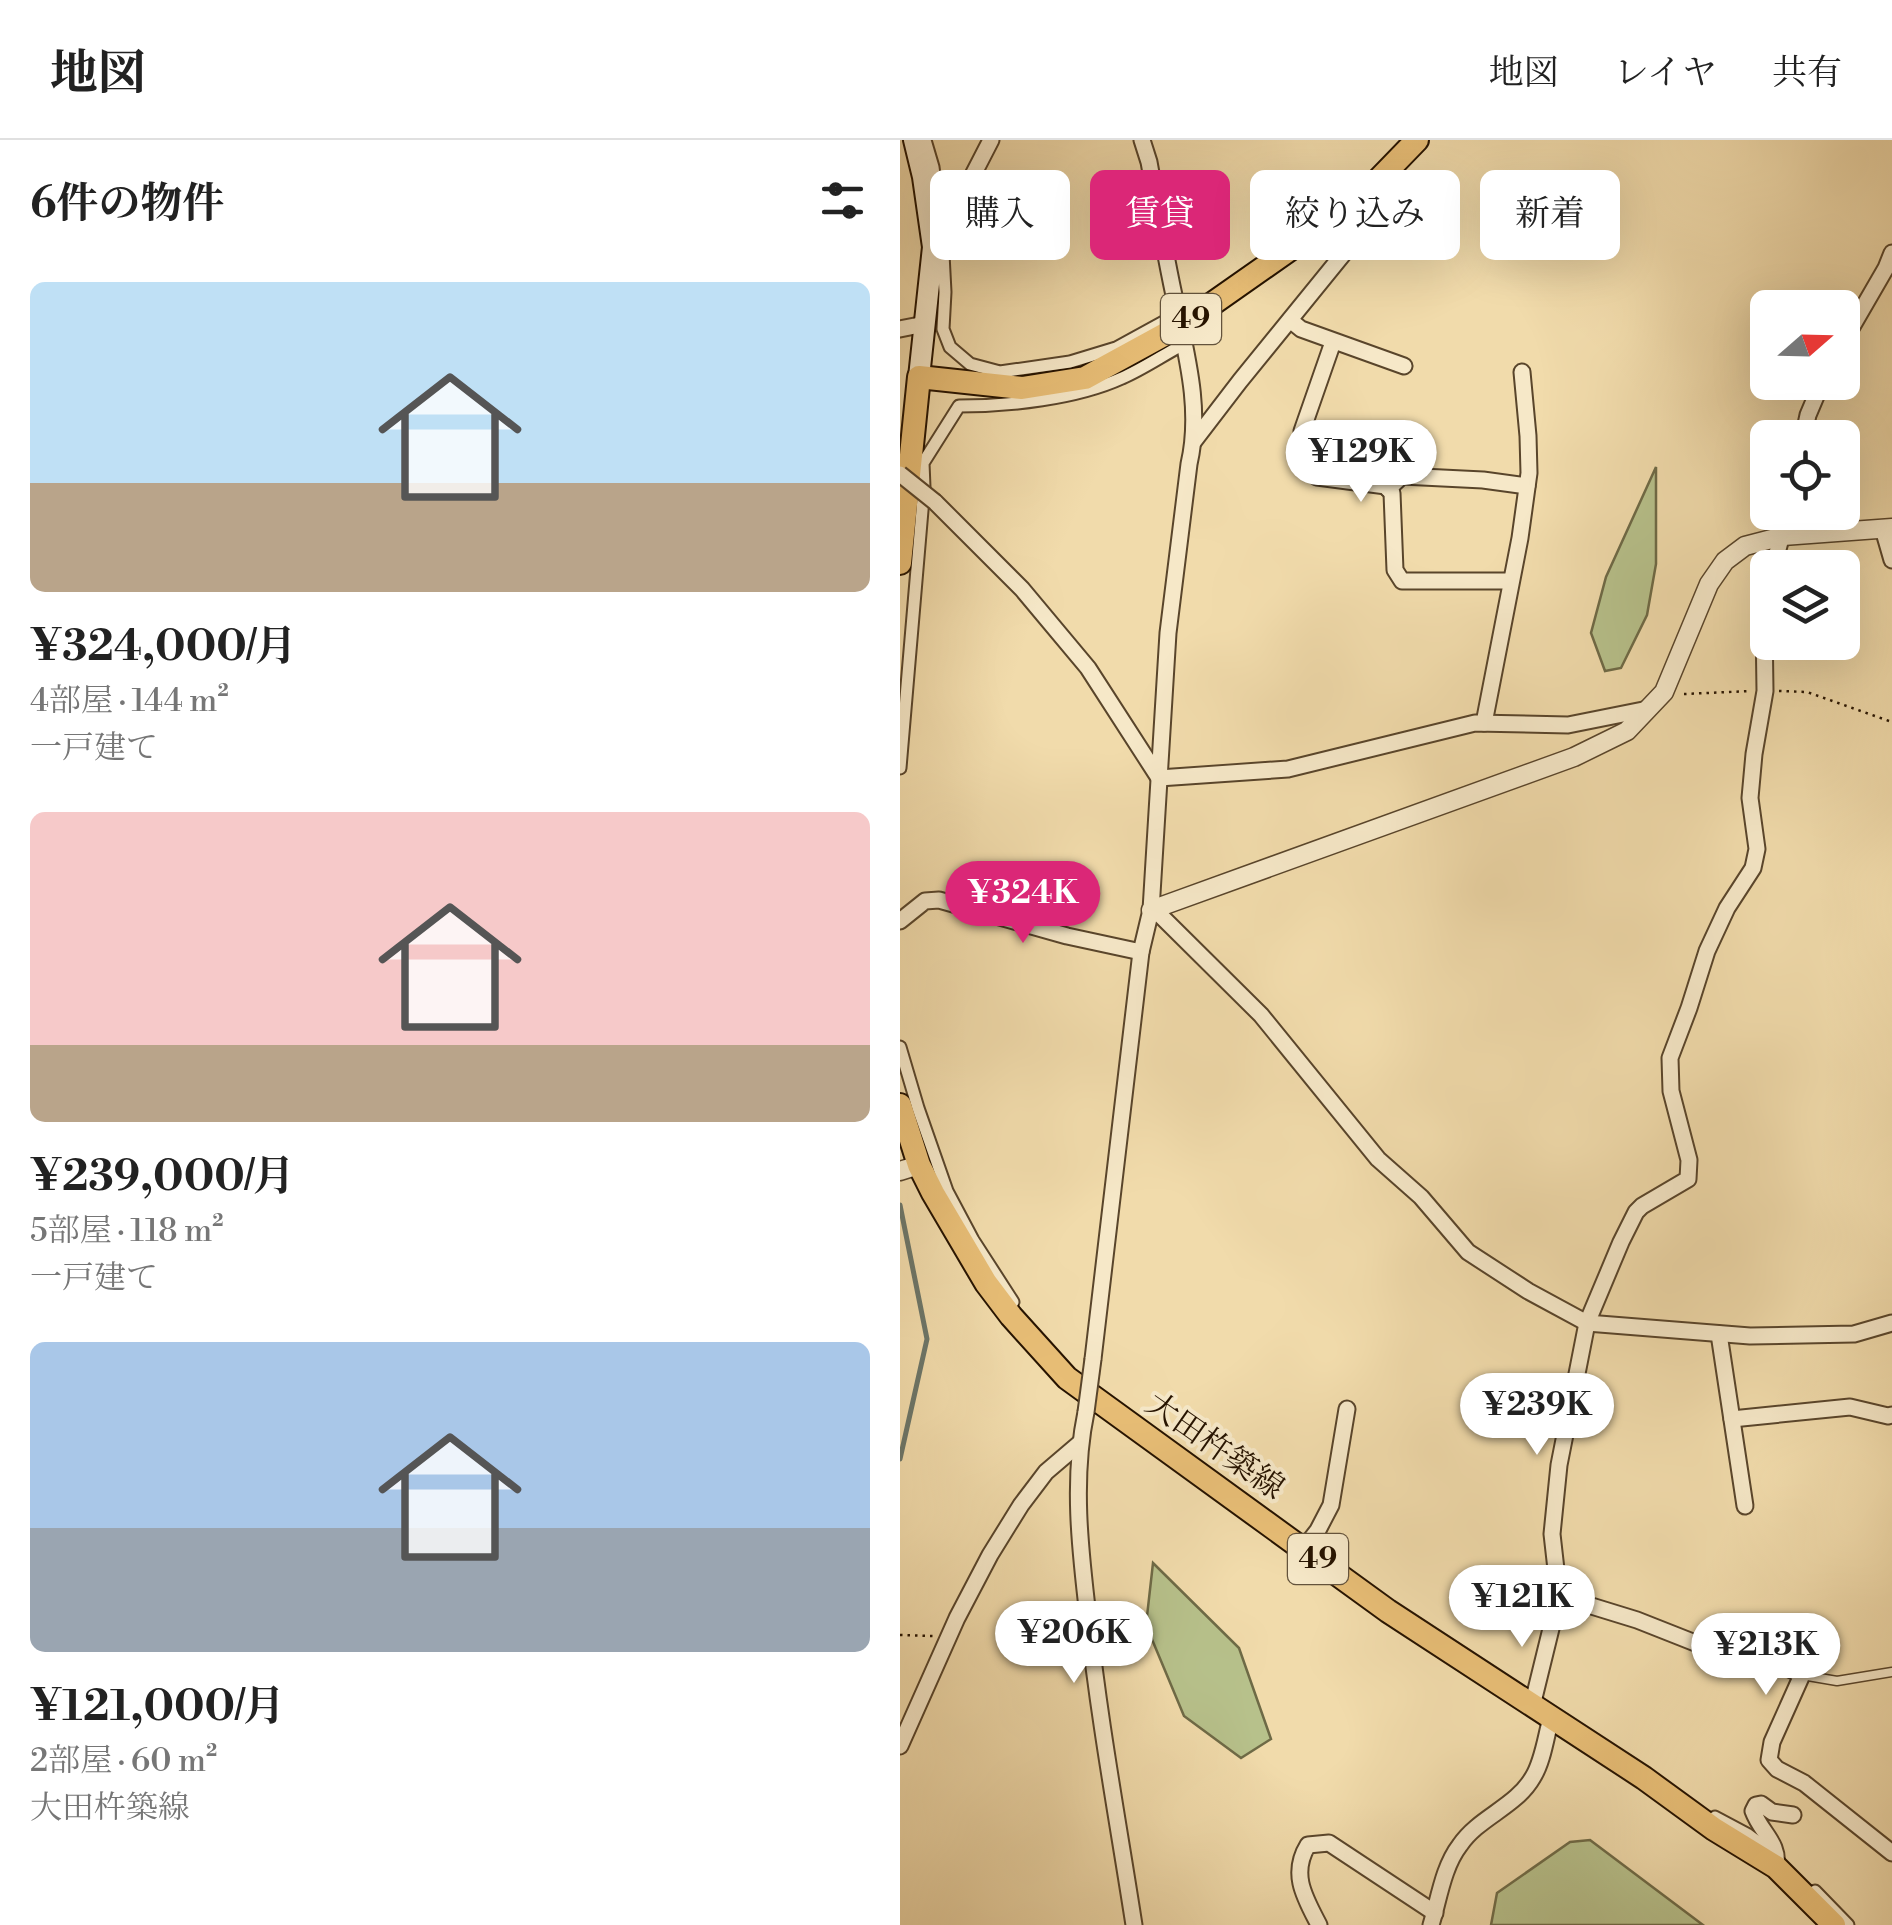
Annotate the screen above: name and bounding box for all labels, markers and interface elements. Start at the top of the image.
text: 地図 [50,45,146,105]
text: 地図 [1489,52,1559,95]
text: レイヤ [1614,52,1717,95]
text: 共有 [1772,52,1842,95]
chip: 購入 [930,170,1070,260]
chip: 賃貸 [1090,170,1230,260]
chip: 絞り込み [1250,170,1460,260]
chip: 新着 [1480,170,1620,260]
icon: filters [815,173,870,228]
text: 6件の物件 [30,178,224,231]
north arrow [1750,290,1860,400]
map controls [1750,290,1860,660]
road number: 49 [1161,294,1221,344]
icon: home [360,347,540,527]
pin: ¥129K [1291,420,1431,505]
button: locate [1750,420,1860,530]
text: ¥129K [1308,432,1414,472]
button: layers [1750,550,1860,660]
text: ¥324,000/月 [30,621,297,674]
text: 4部屋 · 144 m² [30,681,229,721]
text: 一戸建て [30,728,158,768]
pin: ¥324K [953,861,1093,946]
text: ¥324K [967,873,1079,913]
icon: home [360,877,540,1057]
text: ¥239,000/月 [30,1151,295,1204]
text: 5部屋 · 118 m² [30,1211,224,1251]
text: 一戸建て [30,1258,158,1298]
pin: ¥239K [1467,1373,1607,1458]
street label: 大田杵築線 [1138,1384,1292,1508]
text: ¥239K [1482,1385,1592,1425]
icon: home [360,1407,540,1587]
road number: 49 [1288,1534,1348,1584]
pin: ¥121K [1452,1565,1592,1650]
text: ¥121K [1471,1577,1573,1617]
pin: ¥206K [1004,1601,1144,1686]
text: ¥206K [1017,1613,1131,1653]
pin: ¥213K [1696,1613,1836,1698]
text: ¥213K [1713,1625,1819,1665]
text: ¥121,000/月 [30,1681,285,1734]
text: 2部屋 · 60 m² [30,1741,217,1781]
text: 大田杵築線 [30,1788,190,1828]

